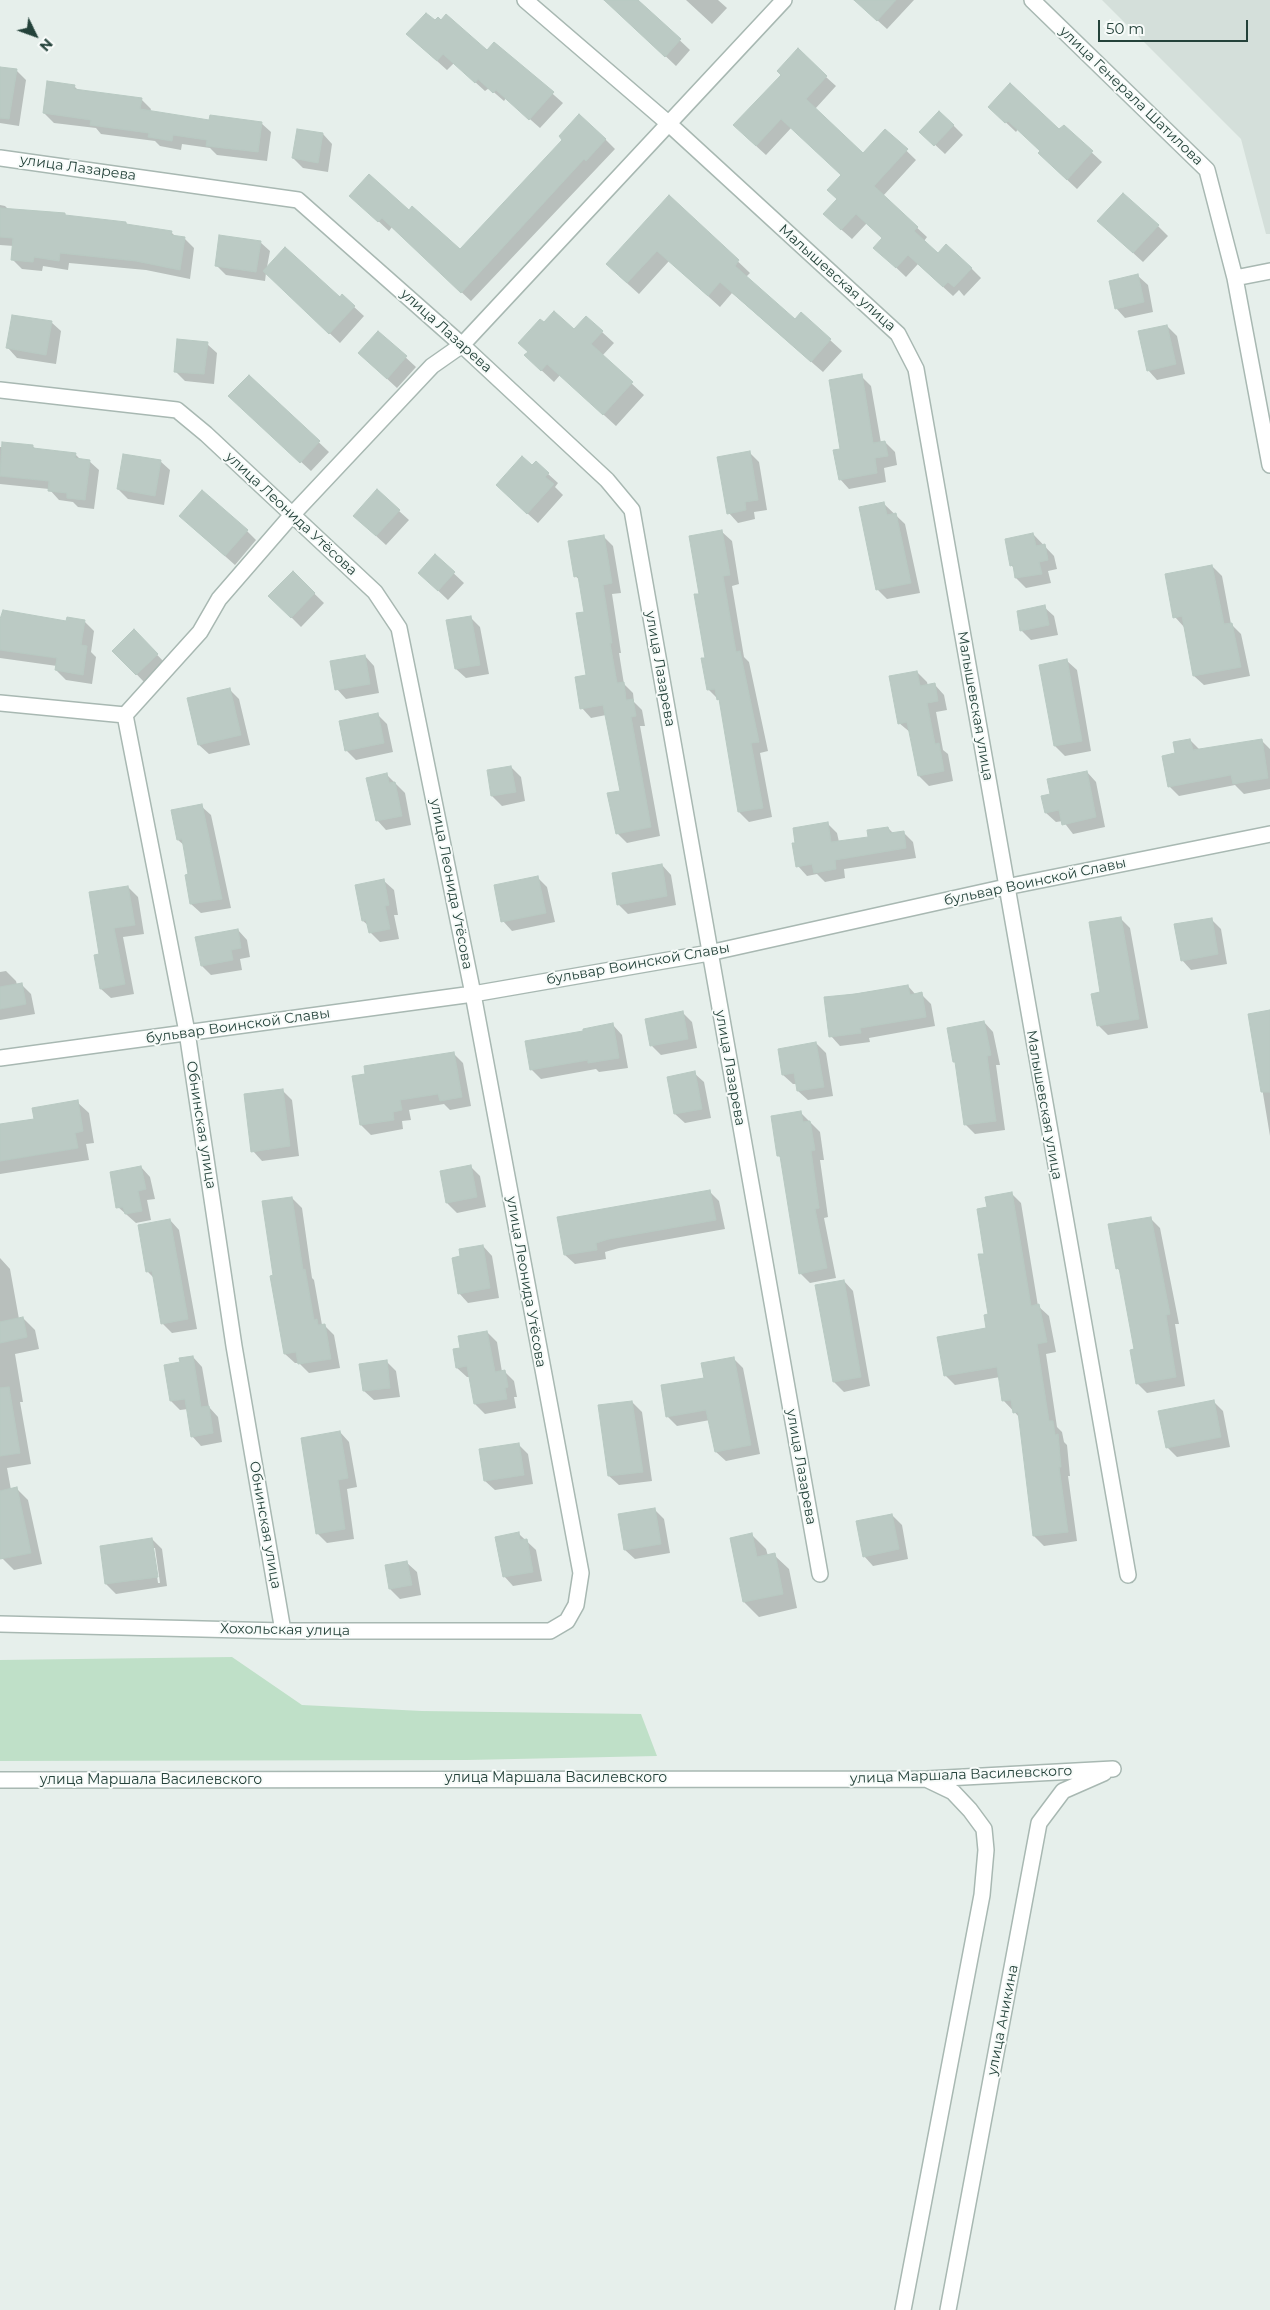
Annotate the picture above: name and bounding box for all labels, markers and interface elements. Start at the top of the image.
north arrow [10,10,60,60]
scale bar [1100,10,1250,42]
text: 50 m [1106,19,1144,38]
street label: улица Генерала Шатилова [1056,23,1206,169]
text: N [36,35,57,55]
street label: улица Лазарева [19,152,137,184]
street label: Малышевская улица [775,221,899,335]
street label: улица Лазарева [397,286,495,376]
street label: улица Леонида Утёсова [222,449,360,579]
street label: улица Лазарева [642,610,678,728]
street label: Малышевская улица [954,630,996,782]
street label: улица Леонида Утёсова [426,797,476,971]
street label: бульвар Воинской Славы [942,854,1128,910]
street label: бульвар Воинской Славы [545,940,731,988]
street label: бульвар Воинской Славы [145,1005,331,1047]
street label: улица Лазарева [712,1009,748,1127]
street label: Малышевская улица [1023,1029,1065,1181]
street label: Обнинская улица [183,1060,219,1190]
street label: улица Леонида Утёсова [503,1195,549,1369]
street label: улица Лазарева [783,1408,819,1526]
street label: Обнинская улица [245,1460,285,1590]
street label: Хохольская улица [220,1620,350,1640]
street label: улица Маршала Василевского [850,1763,1072,1787]
street label: улица Маршала Василевского [445,1770,667,1786]
street label: улица Маршала Василевского [40,1772,262,1788]
street label: улица Аникина [984,1963,1022,2077]

